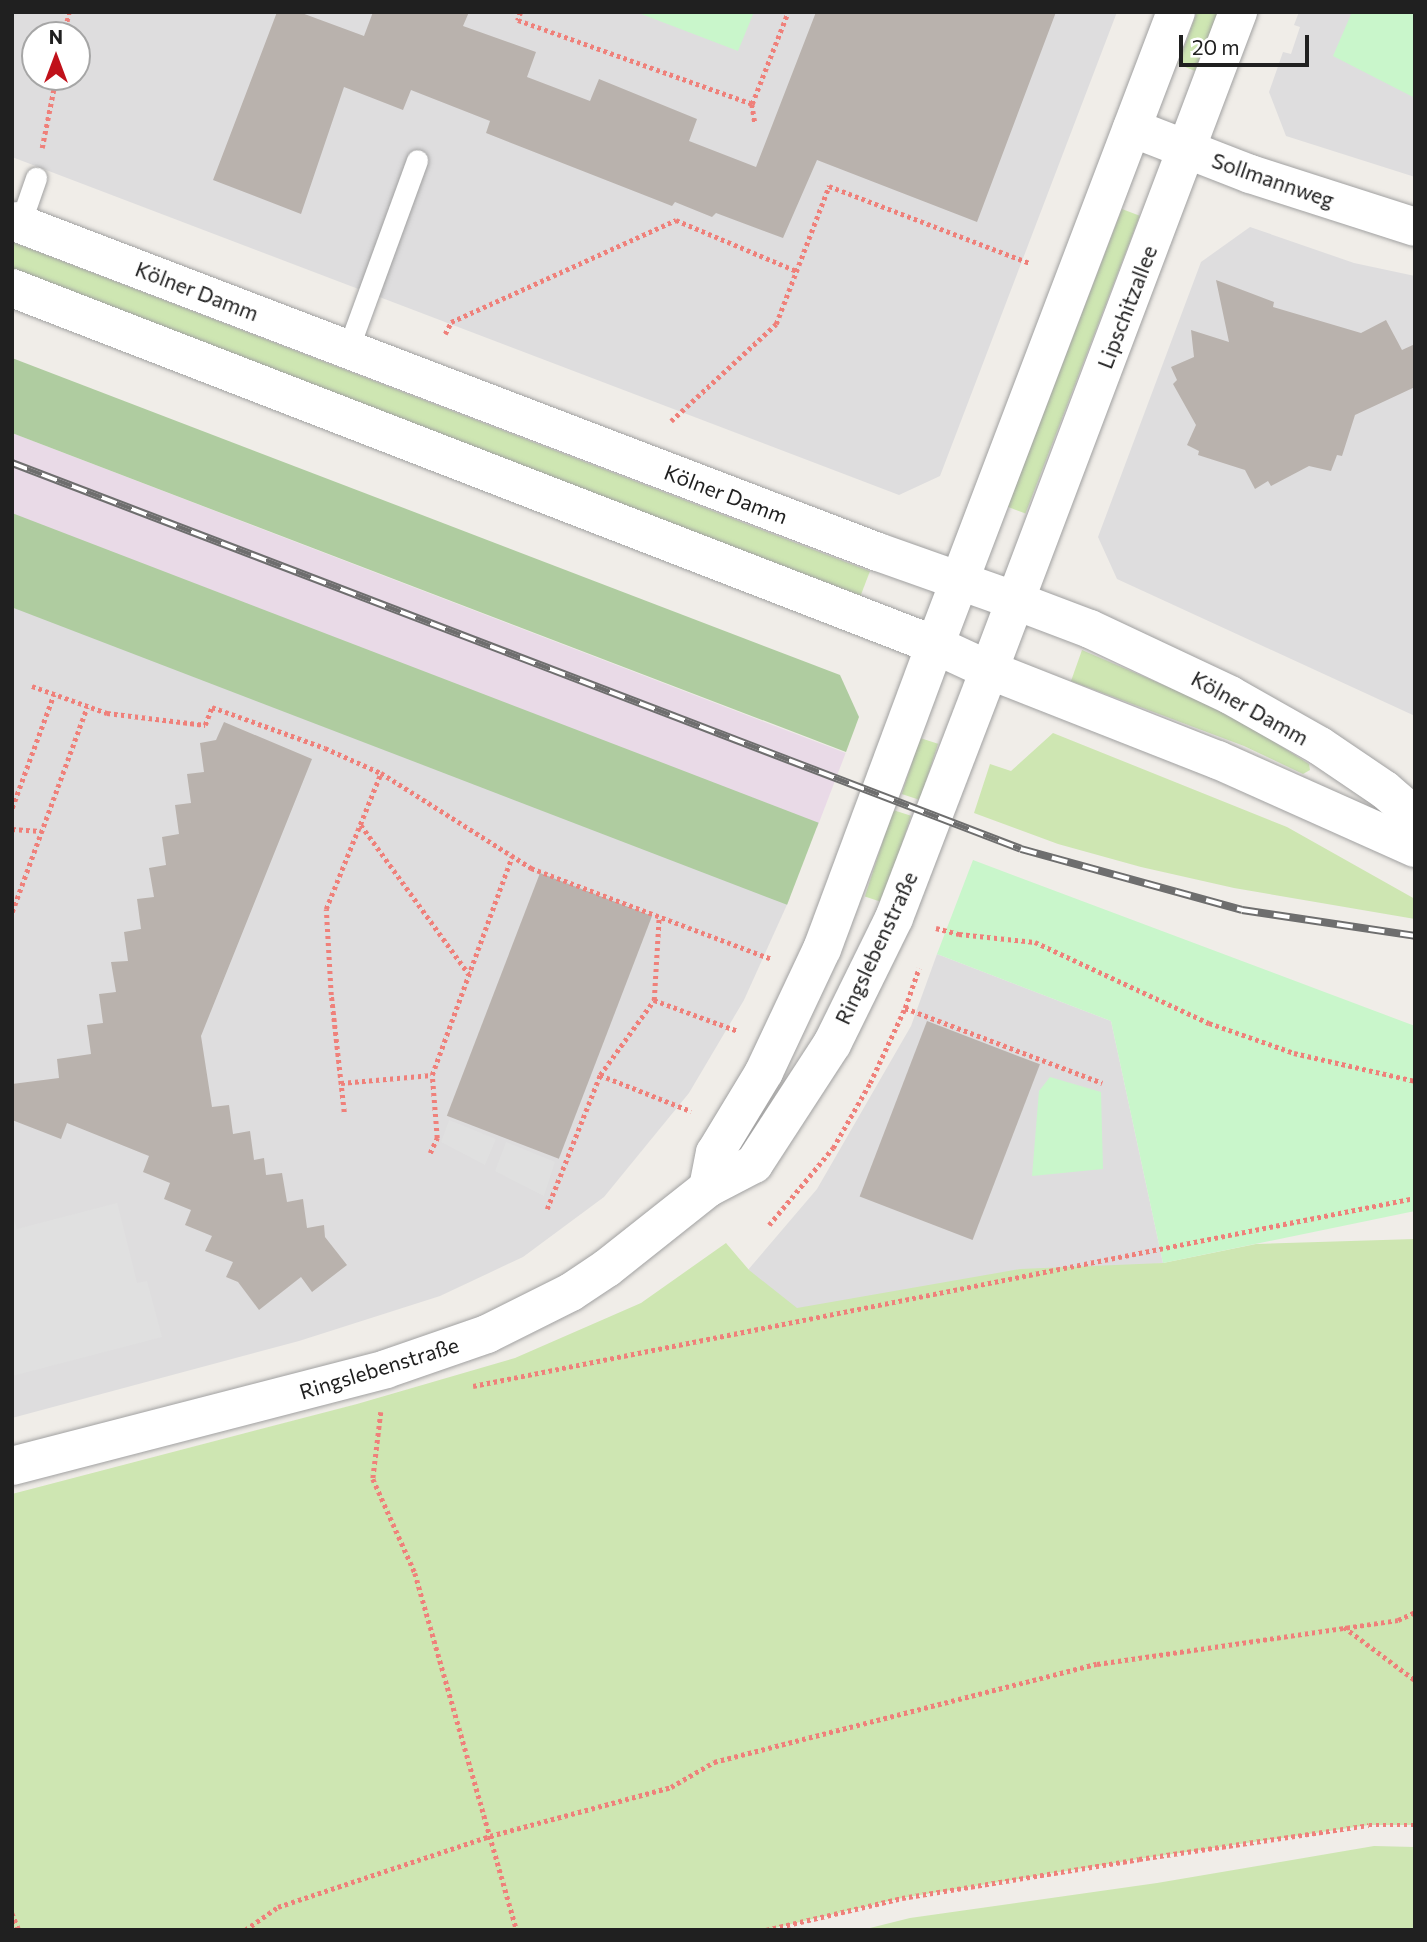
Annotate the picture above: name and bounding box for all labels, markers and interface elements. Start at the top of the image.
north arrow [21,21,91,91]
scale bar [1182,21,1312,65]
text: N [49,25,63,48]
text: 20 m [1192,34,1240,59]
street label: Sollmannweg [1209,147,1337,213]
street label: Lipschitzallee [1092,242,1162,372]
street label: Kölner Damm [132,256,262,326]
street label: Kölner Damm [661,459,791,529]
street label: Kölner Damm [1187,666,1313,750]
street label: Ringslebenstraße [830,868,922,1028]
street label: Ringslebenstraße [296,1332,462,1404]

